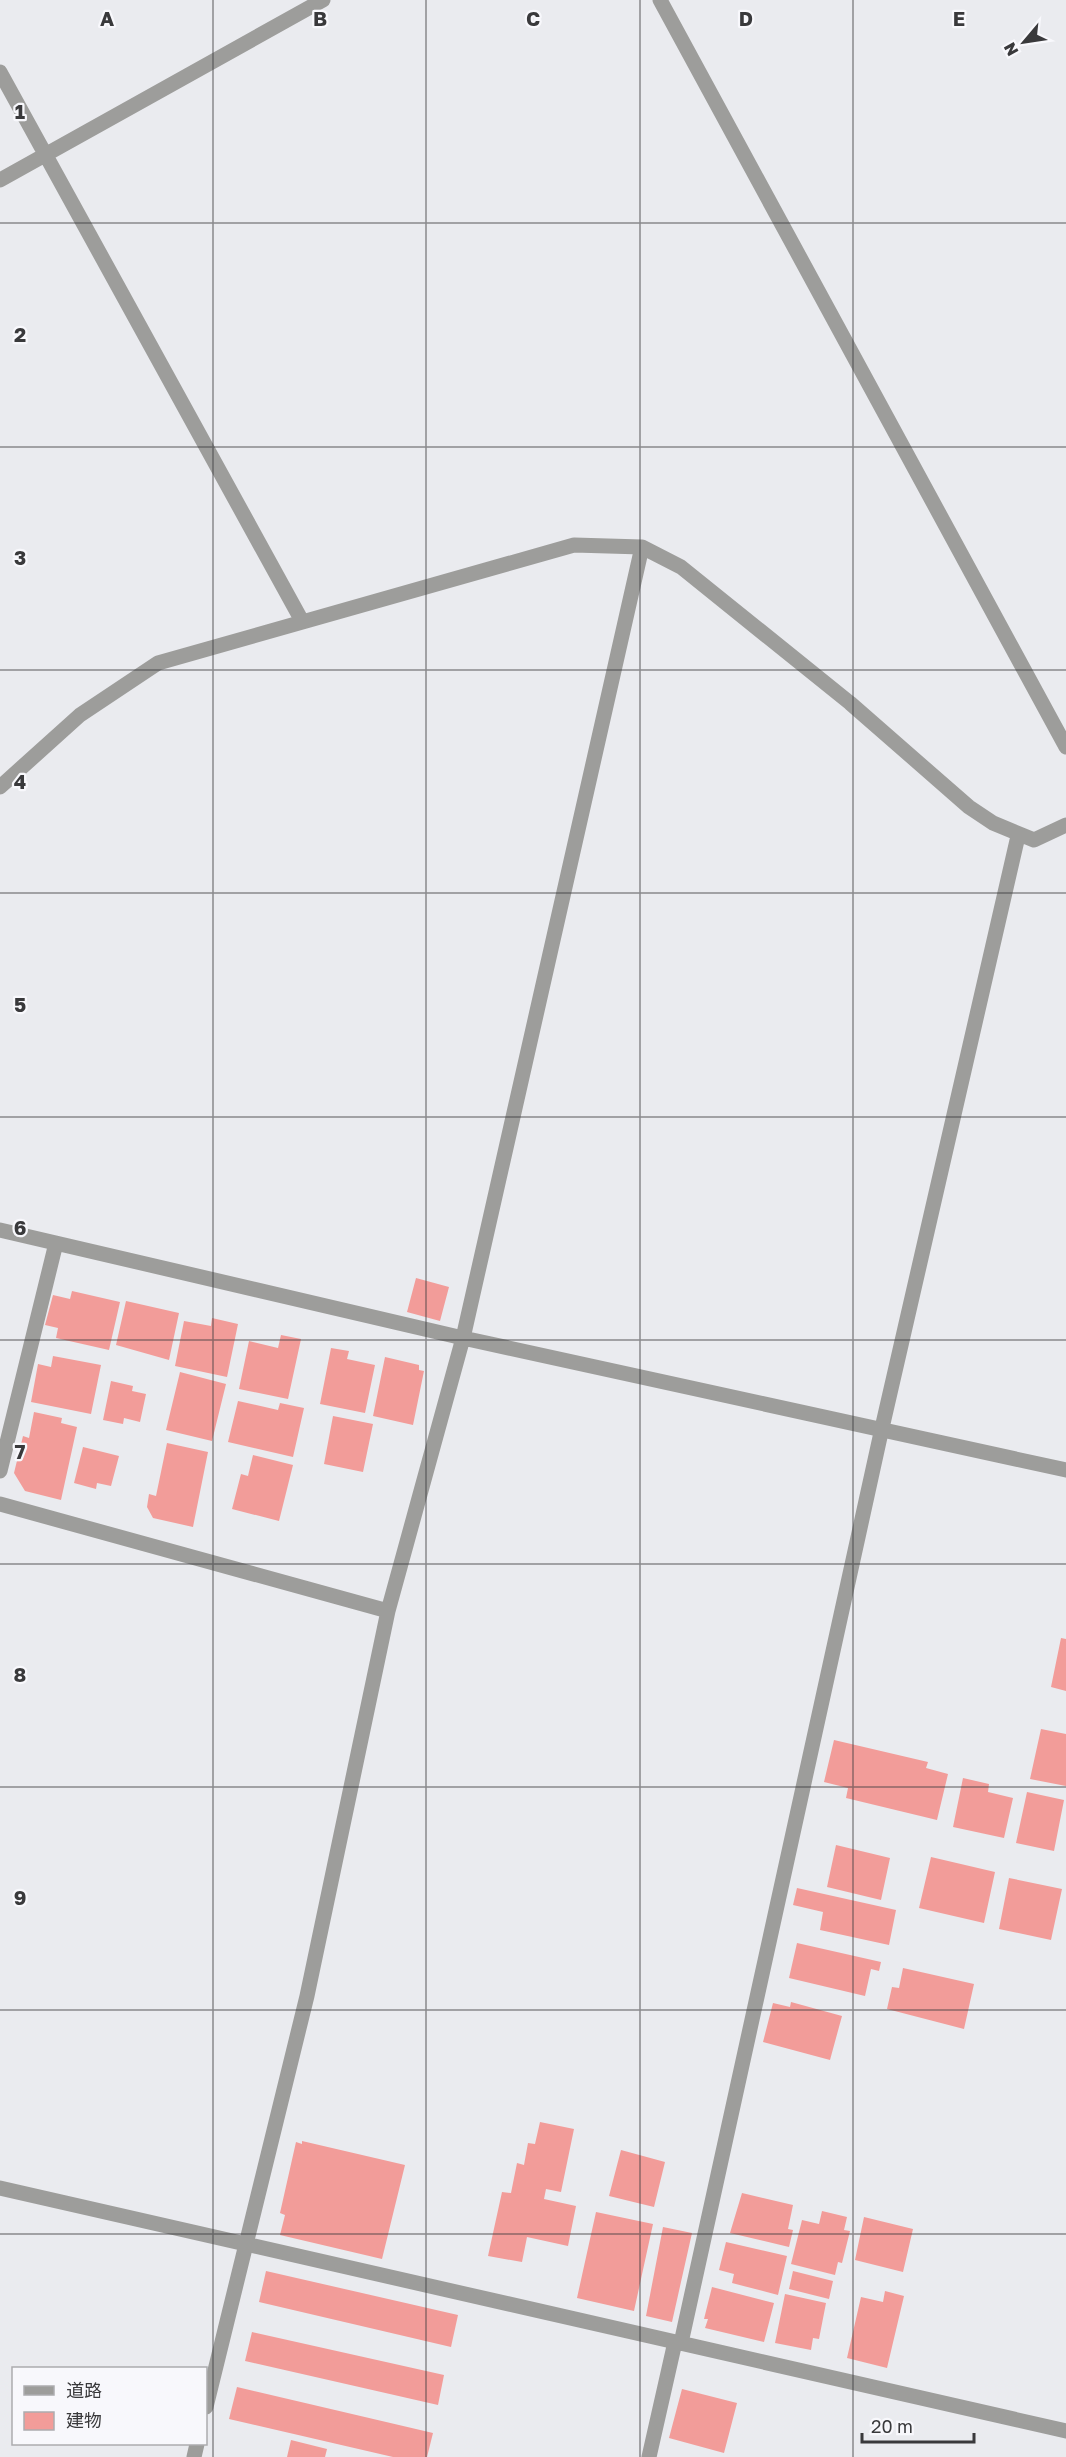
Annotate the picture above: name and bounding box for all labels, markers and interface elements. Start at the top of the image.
text: A [100,6,114,30]
text: B [313,6,327,30]
text: C [526,6,540,30]
text: D [739,6,753,30]
text: E [953,6,965,30]
north arrow [994,12,1054,72]
text: N [999,39,1023,59]
text: 1 [15,99,25,123]
text: 2 [14,322,26,346]
text: 3 [14,545,26,569]
text: 4 [14,769,26,793]
text: 5 [14,992,26,1016]
text: 6 [14,1215,26,1239]
text: 7 [15,1439,26,1463]
text: 8 [14,1662,26,1686]
text: 9 [14,1885,26,1909]
legend [12,2367,207,2445]
text: 道路 [66,2379,102,2401]
scale bar [862,2406,974,2444]
text: 建物 [66,2409,102,2431]
text: 20 m [871,2415,913,2437]

